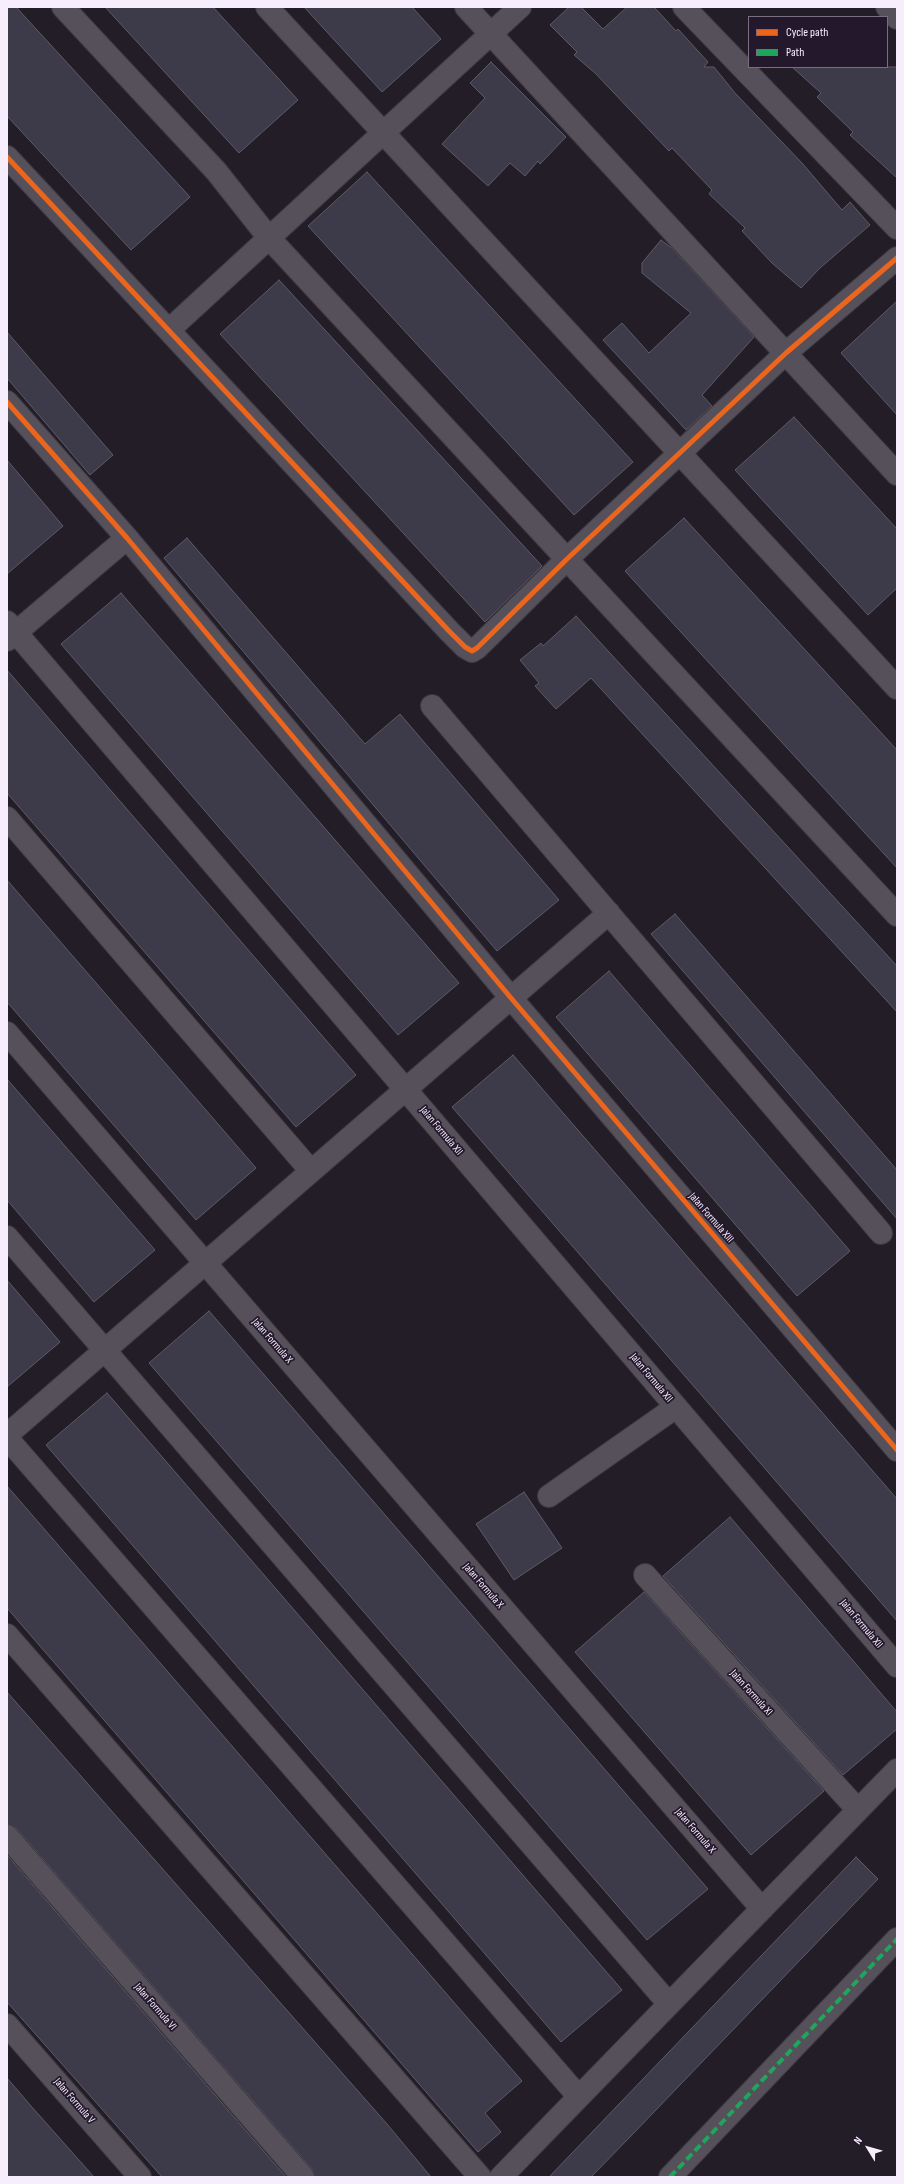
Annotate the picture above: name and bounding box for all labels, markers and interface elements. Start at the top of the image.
legend [748,16,888,68]
text: Cycle path [786,25,828,40]
text: Path [786,45,804,60]
street label: Jalan Formula XII [417,1104,465,1158]
street label: Jalan Formula XIII [686,1190,736,1246]
street label: Jalan Formula X [249,1316,295,1366]
street label: Jalan Formula XII [627,1351,675,1405]
street label: Jalan Formula X [460,1561,506,1611]
street label: Jalan Formula XII [837,1597,885,1651]
street label: Jalan Formula XI [727,1667,775,1719]
street label: Jalan Formula X [672,1806,718,1856]
street label: Jalan Formula VI [131,1981,179,2033]
street label: Jalan Formula V [51,2076,97,2126]
north arrow [848,2128,888,2168]
text: N [851,2134,865,2147]

